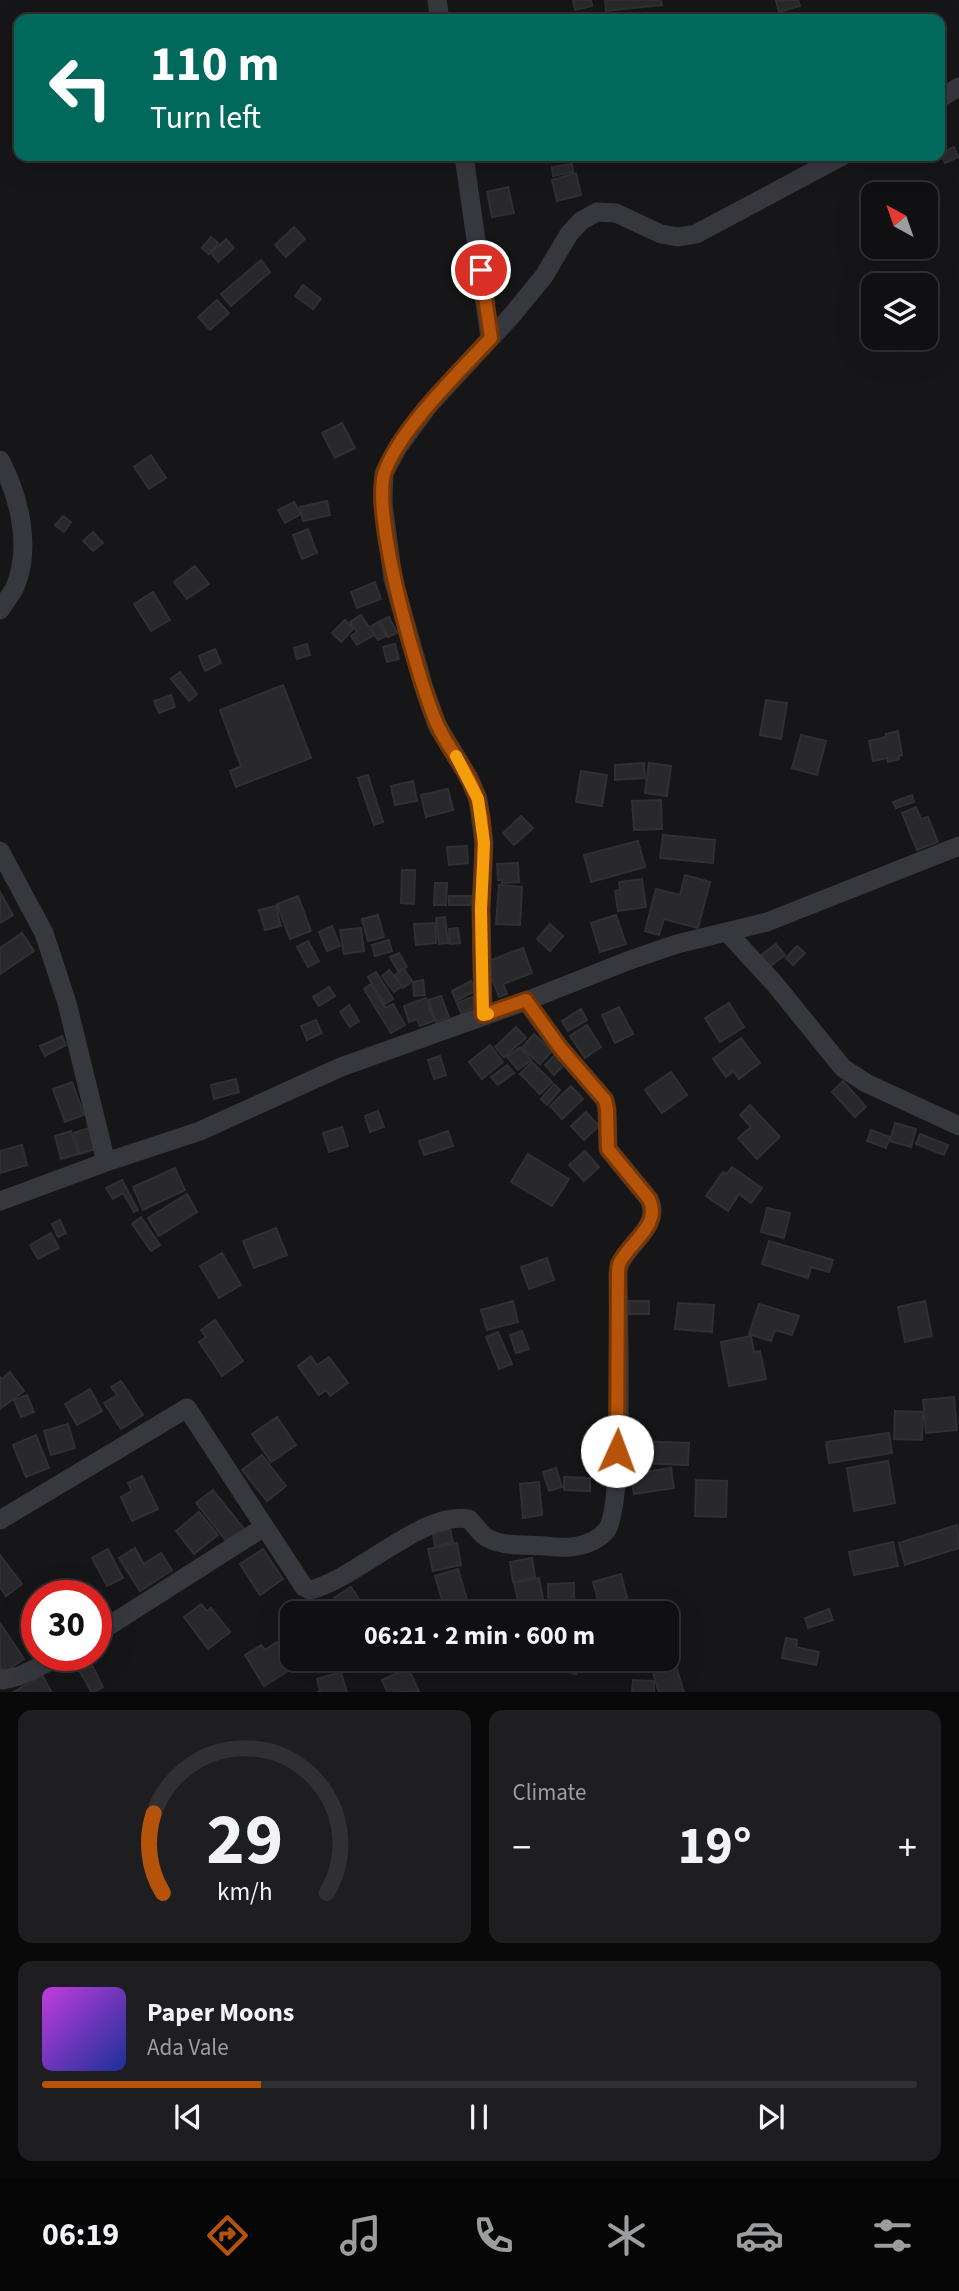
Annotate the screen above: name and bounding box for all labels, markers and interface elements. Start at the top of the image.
text: 110 m [150,30,279,100]
icon: left [35,42,126,133]
text: Turn left [150,95,261,141]
north arrow [861,182,938,259]
map controls [861,182,938,350]
pin [451,240,511,300]
icon: arrive [462,251,500,289]
button: layers [861,273,938,350]
position arrow [580,1414,654,1488]
speed limit sign: 30 [21,1580,112,1671]
text: 06:21 · 2 min · 600 m [364,1617,595,1654]
text: Climate [513,1776,586,1809]
text: 29 [206,1788,283,1892]
text: 19° [678,1810,752,1884]
text: − [513,1821,531,1875]
text: + [898,1821,917,1875]
text: km/h [217,1873,272,1909]
text: Paper Moons [147,1994,294,2031]
text: Ada Vale [147,2031,229,2064]
icon: previous [169,2098,207,2136]
icon: pause [460,2098,498,2136]
icon: next [752,2098,790,2136]
icon: directions [203,2211,252,2260]
icon: music [336,2211,385,2260]
icon: phone [469,2211,518,2260]
icon: climate [602,2211,651,2260]
icon: car [735,2211,784,2260]
icon: filters [868,2211,917,2260]
text: 06:19 [42,2212,119,2258]

